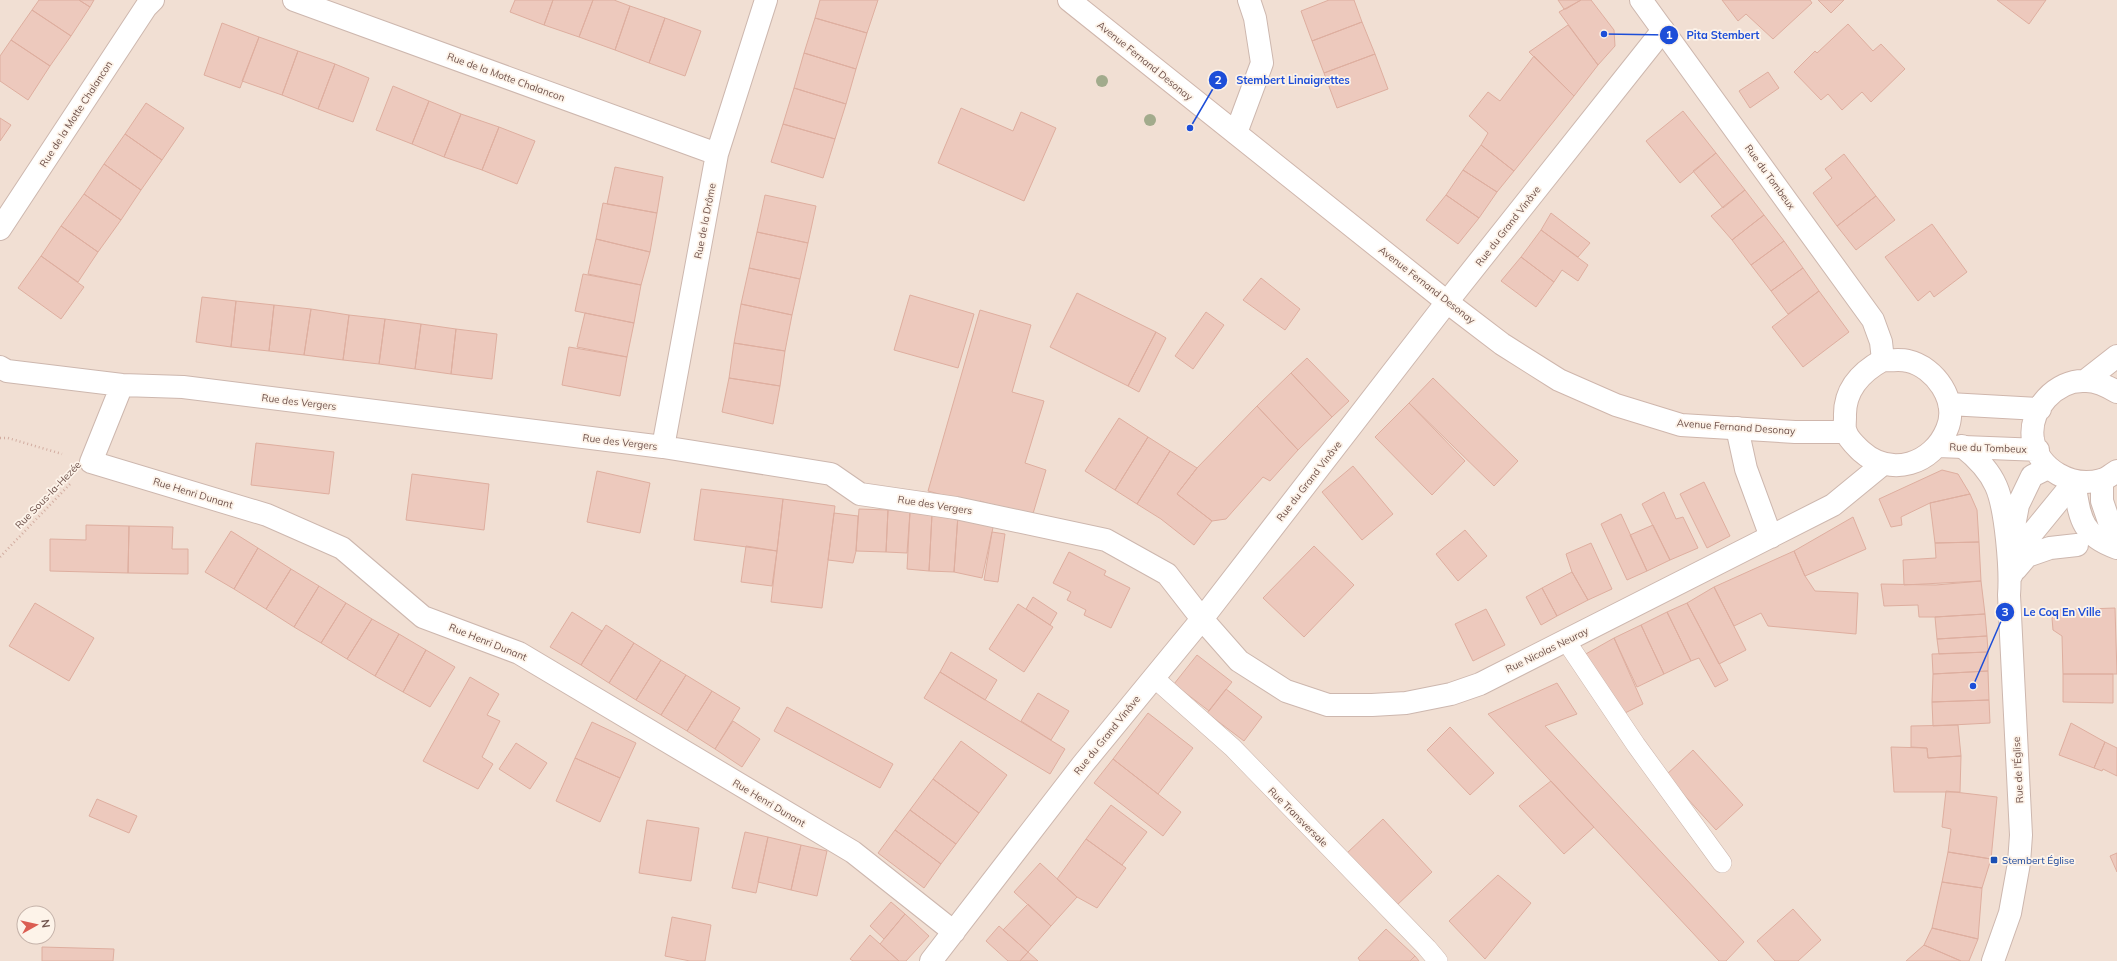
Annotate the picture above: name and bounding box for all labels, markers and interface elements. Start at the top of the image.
street label: Avenue Fernand Desonay [1095,19,1196,104]
callout: Pita Stembert [1659,23,1768,46]
text: 1 [1665,27,1673,42]
text: Pita Stembert [1687,28,1759,42]
street label: Rue de la Motte Chalancon [445,50,567,104]
street label: Rue de la Motte Chalancon [37,58,115,170]
callout: Stembert Linaigrettes [1208,69,1358,92]
text: 2 [1214,72,1222,87]
text: Stembert Linaigrettes [1236,73,1350,87]
street label: Rue du Tombeux [1742,142,1798,213]
street label: Rue de la Drôme [691,182,719,260]
street label: Rue du Grand Vinâve [1473,183,1543,269]
street label: Avenue Fernand Desonay [1376,243,1478,327]
street label: Rue des Vergers [261,391,337,413]
street label: Avenue Fernand Desonay [1676,416,1796,438]
street label: Rue des Vergers [582,431,658,453]
street label: Rue du Grand Vinâve [1274,438,1344,524]
street label: Rue du Tombeux [1949,440,2028,456]
street label: Rue Sous-la-Hezée [12,458,84,532]
street label: Rue Henri Dunant [152,475,235,511]
street label: Rue des Vergers [897,493,973,517]
callout: Le Coq En Ville [1995,601,2109,624]
text: 3 [2001,604,2009,619]
text: Le Coq En Ville [2023,605,2101,619]
street label: Rue Henri Dunant [447,620,529,664]
street label: Rue Nicolas Neuray [1503,624,1591,676]
street label: Rue du Grand Vinâve [1071,693,1143,777]
street label: Rue de l'Église [2010,736,2026,804]
street label: Rue Henri Dunant [730,776,808,830]
street label: Rue Transversale [1265,784,1331,850]
place label: Stembert Église [2002,854,2074,867]
marker: Stembert Église [1989,855,1999,865]
north arrow [16,905,56,945]
text: N [38,919,53,929]

